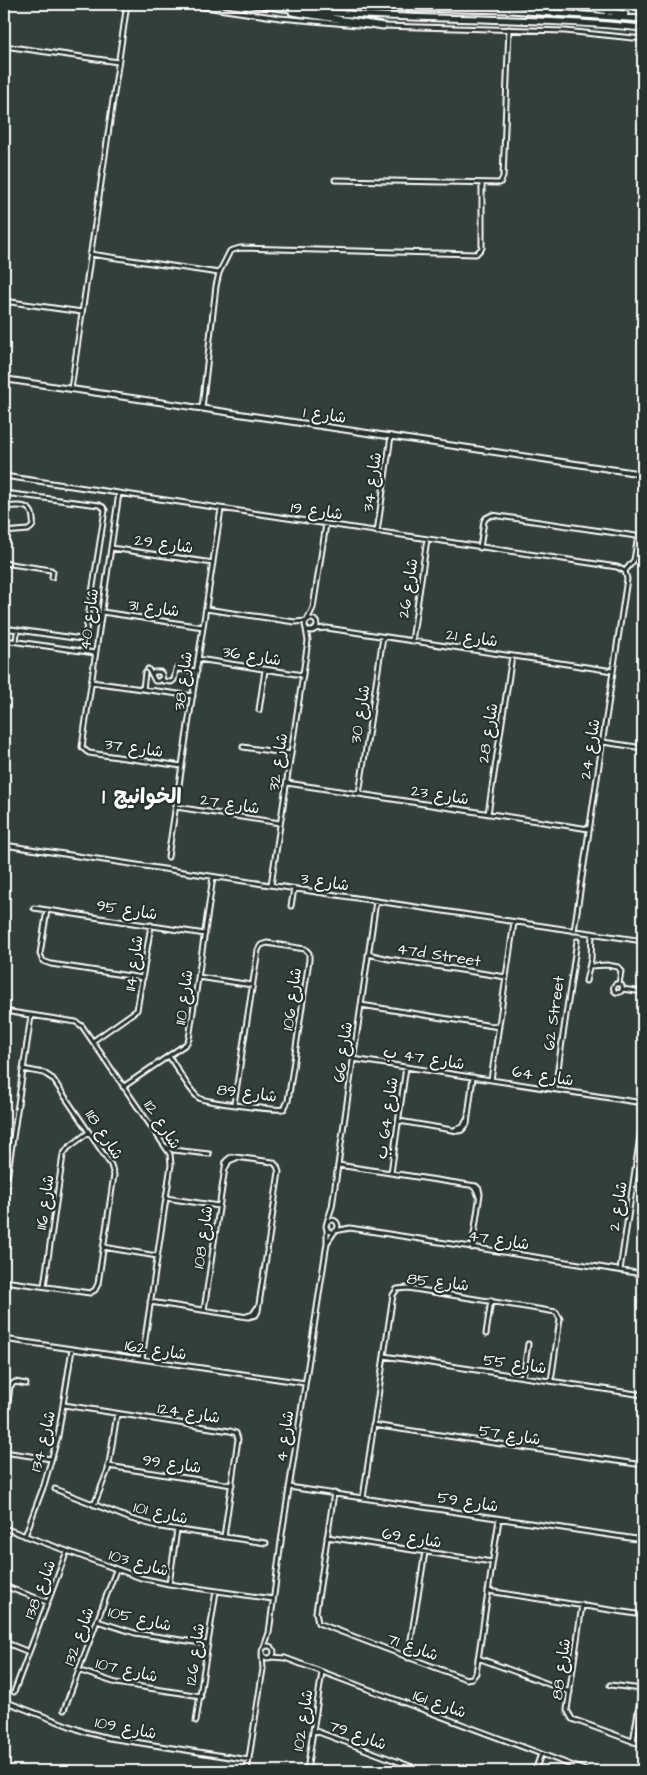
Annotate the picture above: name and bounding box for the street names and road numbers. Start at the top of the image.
street label: شارع 1 [302,401,348,429]
street label: شارع 34 [357,451,387,513]
street label: شارع 19 [289,496,344,526]
street label: شارع 29 [133,529,195,559]
street label: شارع 26 [392,557,424,620]
street label: شارع 40 [74,587,104,651]
street label: شارع 31 [127,594,181,622]
street label: شارع 21 [444,623,499,653]
street label: شارع 36 [221,640,283,671]
street label: شارع 38 [168,650,198,712]
street label: شارع 30 [344,683,375,745]
street label: شارع 28 [472,702,504,765]
street label: شارع 24 [574,717,606,781]
street label: شارع 32 [263,732,293,793]
street label: شارع 37 [103,733,165,763]
street label: شارع 23 [409,780,470,810]
street label: شارع 27 [198,788,261,820]
street label: شارع 3 [299,867,351,897]
street label: شارع 95 [95,894,159,926]
street label: شارع 114 [119,934,149,992]
street label: 47d Street [395,937,483,973]
street label: شارع 106 [277,966,307,1032]
street label: شارع 110 [169,968,199,1026]
street label: 62 Street [538,974,570,1052]
street label: شارع 66 [328,1020,358,1084]
street label: شارع 47 ب [382,1041,466,1075]
street label: شارع 64 [511,1060,575,1092]
street label: شارع 64 ب [370,1076,404,1160]
street label: شارع 89 [216,1078,278,1108]
street label: شارع 112 [138,1096,186,1153]
street label: شارع 118 [80,1105,129,1164]
street label: شارع 116 [30,1173,60,1231]
street label: شارع 2 [603,1180,633,1233]
street label: شارع 108 [188,1204,218,1270]
street label: شارع 47 [467,1224,531,1256]
street label: شارع 85 [405,1267,470,1297]
street label: شارع 162 [123,1334,188,1366]
street label: شارع 55 [482,1349,548,1379]
street label: شارع 124 [156,1397,222,1429]
street label: شارع 134 [25,1408,61,1474]
street label: شارع 4 [270,1409,299,1463]
street label: شارع 57 [477,1419,542,1451]
street label: شارع 99 [141,1449,203,1479]
street label: شارع 59 [436,1486,500,1518]
street label: شارع 101 [131,1496,190,1530]
street label: شارع 69 [380,1522,443,1554]
street label: شارع 103 [106,1544,171,1582]
street label: شارع 138 [19,1557,61,1622]
street label: شارع 105 [106,1601,174,1637]
street label: شارع 132 [58,1604,100,1668]
street label: شارع 126 [180,1622,210,1686]
street label: شارع 71 [384,1628,441,1666]
street label: شارع 88 [546,1637,576,1701]
street label: شارع 107 [94,1652,160,1688]
street label: شارع 161 [410,1684,469,1724]
street label: شارع 102 [287,1688,319,1753]
street label: شارع 109 [93,1711,158,1745]
street label: شارع 79 [326,1714,390,1756]

